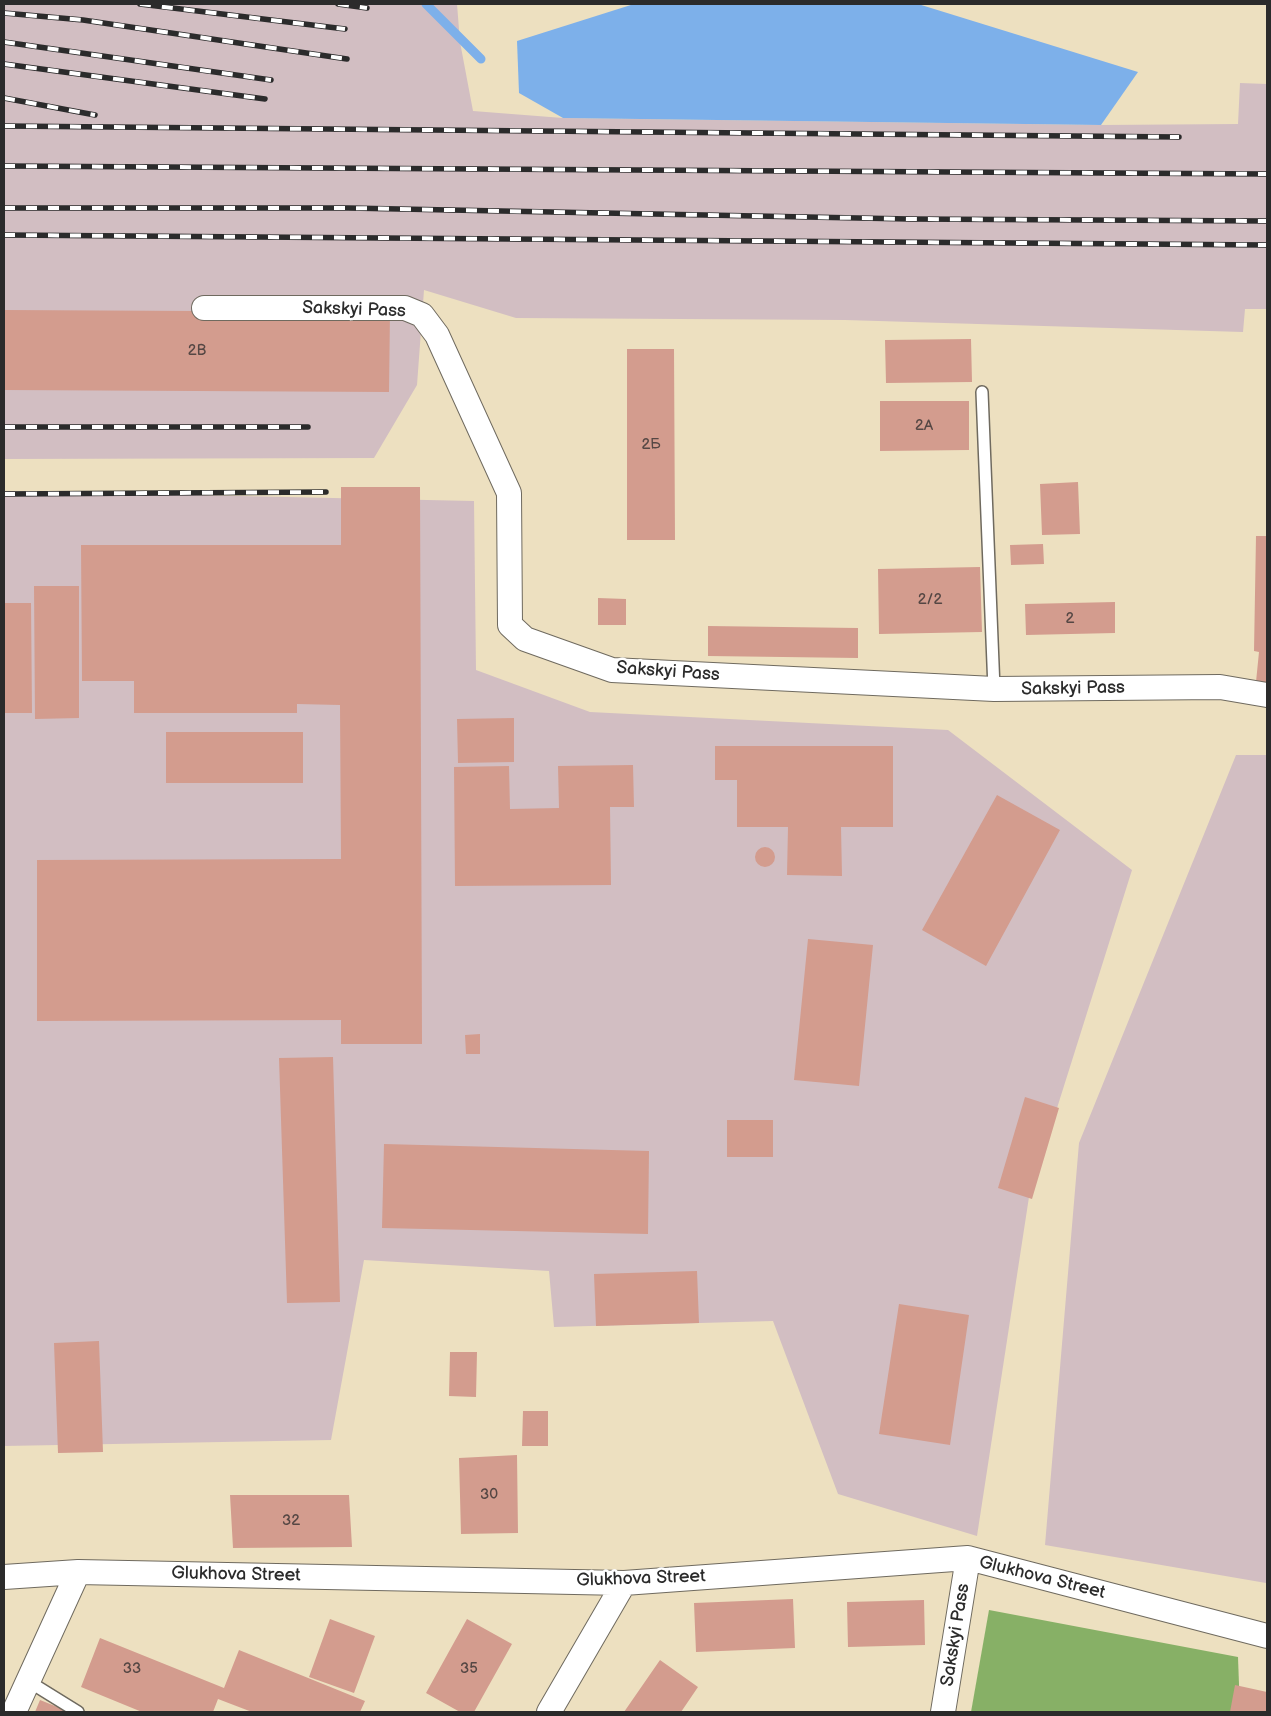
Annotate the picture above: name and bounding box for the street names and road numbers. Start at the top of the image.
street label: Sakskyi Pass [302,297,406,323]
street label: Sakskyi Pass [615,658,721,686]
street label: Sakskyi Pass [1021,677,1125,701]
street label: Glukhova Street [977,1552,1107,1604]
street label: Glukhova Street [171,1563,301,1587]
street label: Glukhova Street [576,1566,706,1592]
street label: Sakskyi Pass [937,1582,975,1688]

